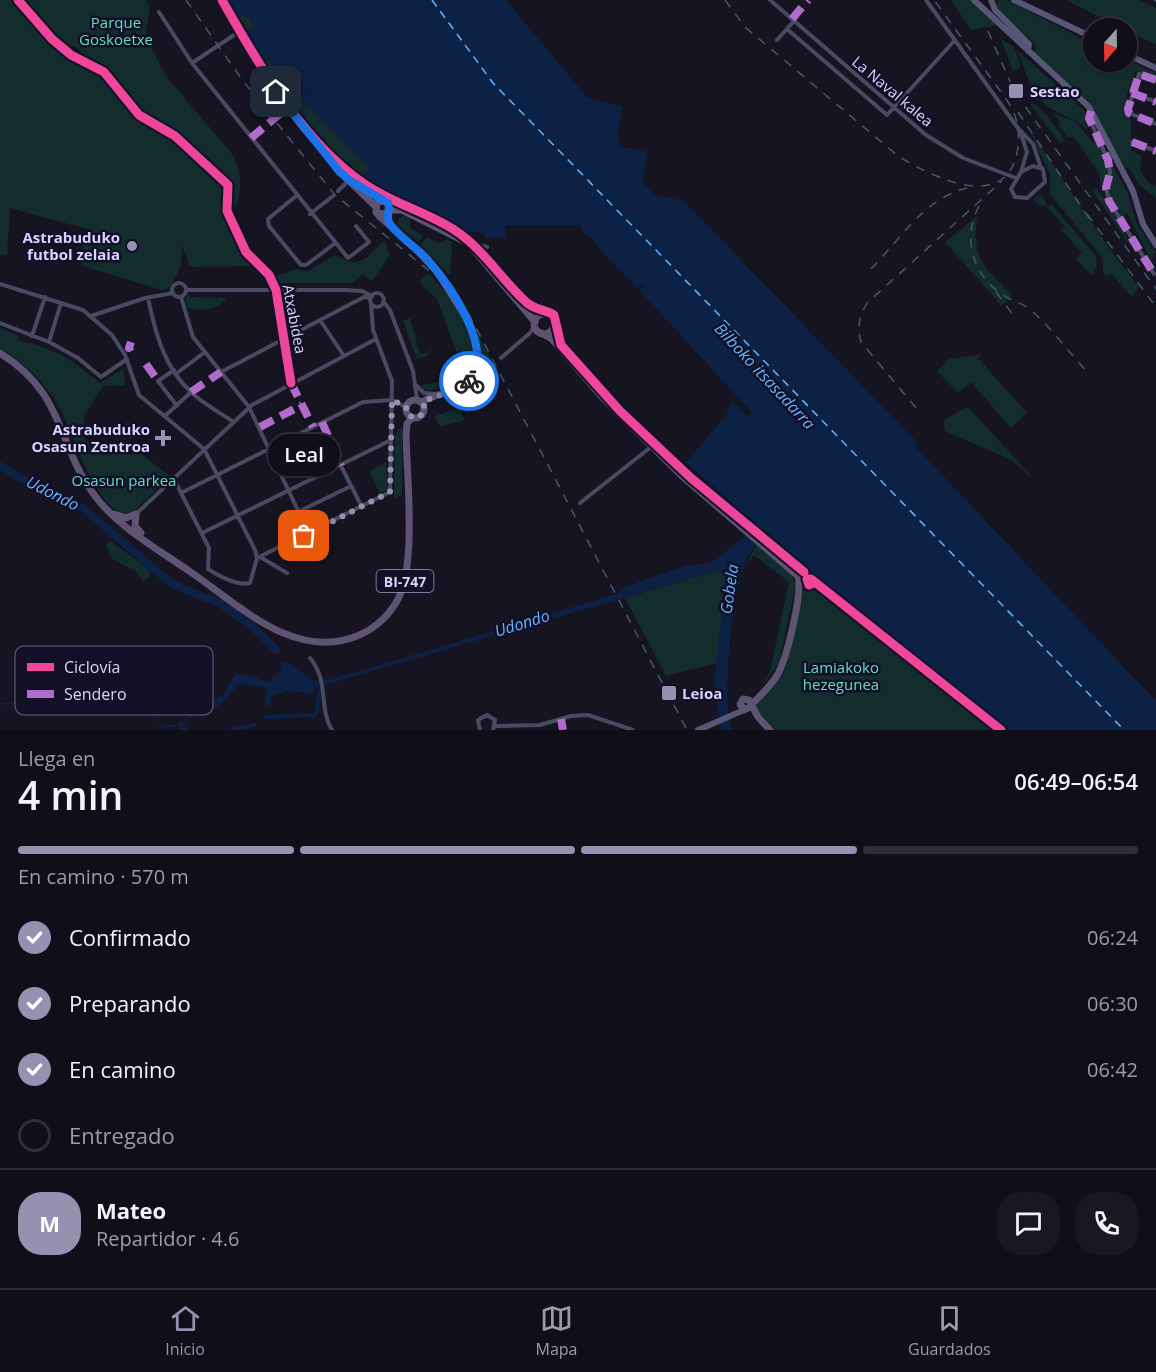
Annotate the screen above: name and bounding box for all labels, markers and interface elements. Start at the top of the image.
park label: Parque Goskoetxe [79,12,153,49]
north arrow [1083,18,1137,72]
map controls [1083,18,1137,72]
street label: La Naval kalea [848,51,938,131]
pin [250,66,301,117]
icon: home [259,75,292,108]
place label: Sestao [1030,81,1079,101]
marker: Sestao [1007,82,1025,100]
place label: Astrabuduko futbol zelaia [23,227,120,264]
marker: Astrabuduko futbol zelaia [125,239,139,253]
street label: Atxabidea [279,283,311,355]
water label: Bilboko itsasadarra [710,318,820,434]
courier [439,351,499,411]
icon: bike [453,365,486,398]
place label: Astrabuduko Osasun Zentroa [31,419,150,456]
marker: Astrabuduko Osasun Zentroa [154,429,172,447]
callout: Leal [268,434,340,476]
text: Leal [284,441,324,468]
water label: Udondo [23,470,83,516]
park label: Osasun parkea [72,470,176,490]
pin [278,510,329,561]
icon: bag [287,519,320,552]
water label: Gobela [715,563,743,615]
road number: BI-747 [376,570,434,592]
water label: Udondo [492,604,552,642]
legend [15,646,213,715]
text: Ciclovía [64,656,120,678]
park label: Lamiakoko hezegunea [803,657,879,694]
text: Sendero [64,683,127,705]
place label: Leioa [682,683,722,703]
marker: Leioa [660,684,678,702]
text: Llega en [18,745,95,772]
text: 06:49–06:54 [1014,766,1138,796]
text: 4 min [18,768,123,821]
text: En camino · 570 m [18,863,189,890]
icon: check [18,921,51,954]
text: Confirmado [69,922,191,952]
text: 06:24 [1087,924,1138,951]
icon: check [18,987,51,1020]
text: Preparando [69,988,191,1018]
text: 06:30 [1087,990,1138,1017]
icon: check [18,1053,51,1086]
text: En camino [69,1054,176,1084]
text: 06:42 [1087,1056,1138,1083]
text: Entregado [69,1120,175,1150]
button: chat [997,1192,1060,1255]
button: phone [1075,1192,1138,1255]
text: Mateo [96,1195,166,1225]
text: M [39,1208,60,1238]
text: Repartidor · 4.6 [96,1225,240,1252]
tab: Inicio [165,1302,205,1360]
tab: Mapa [536,1302,578,1360]
tab: Guardados [908,1302,991,1360]

